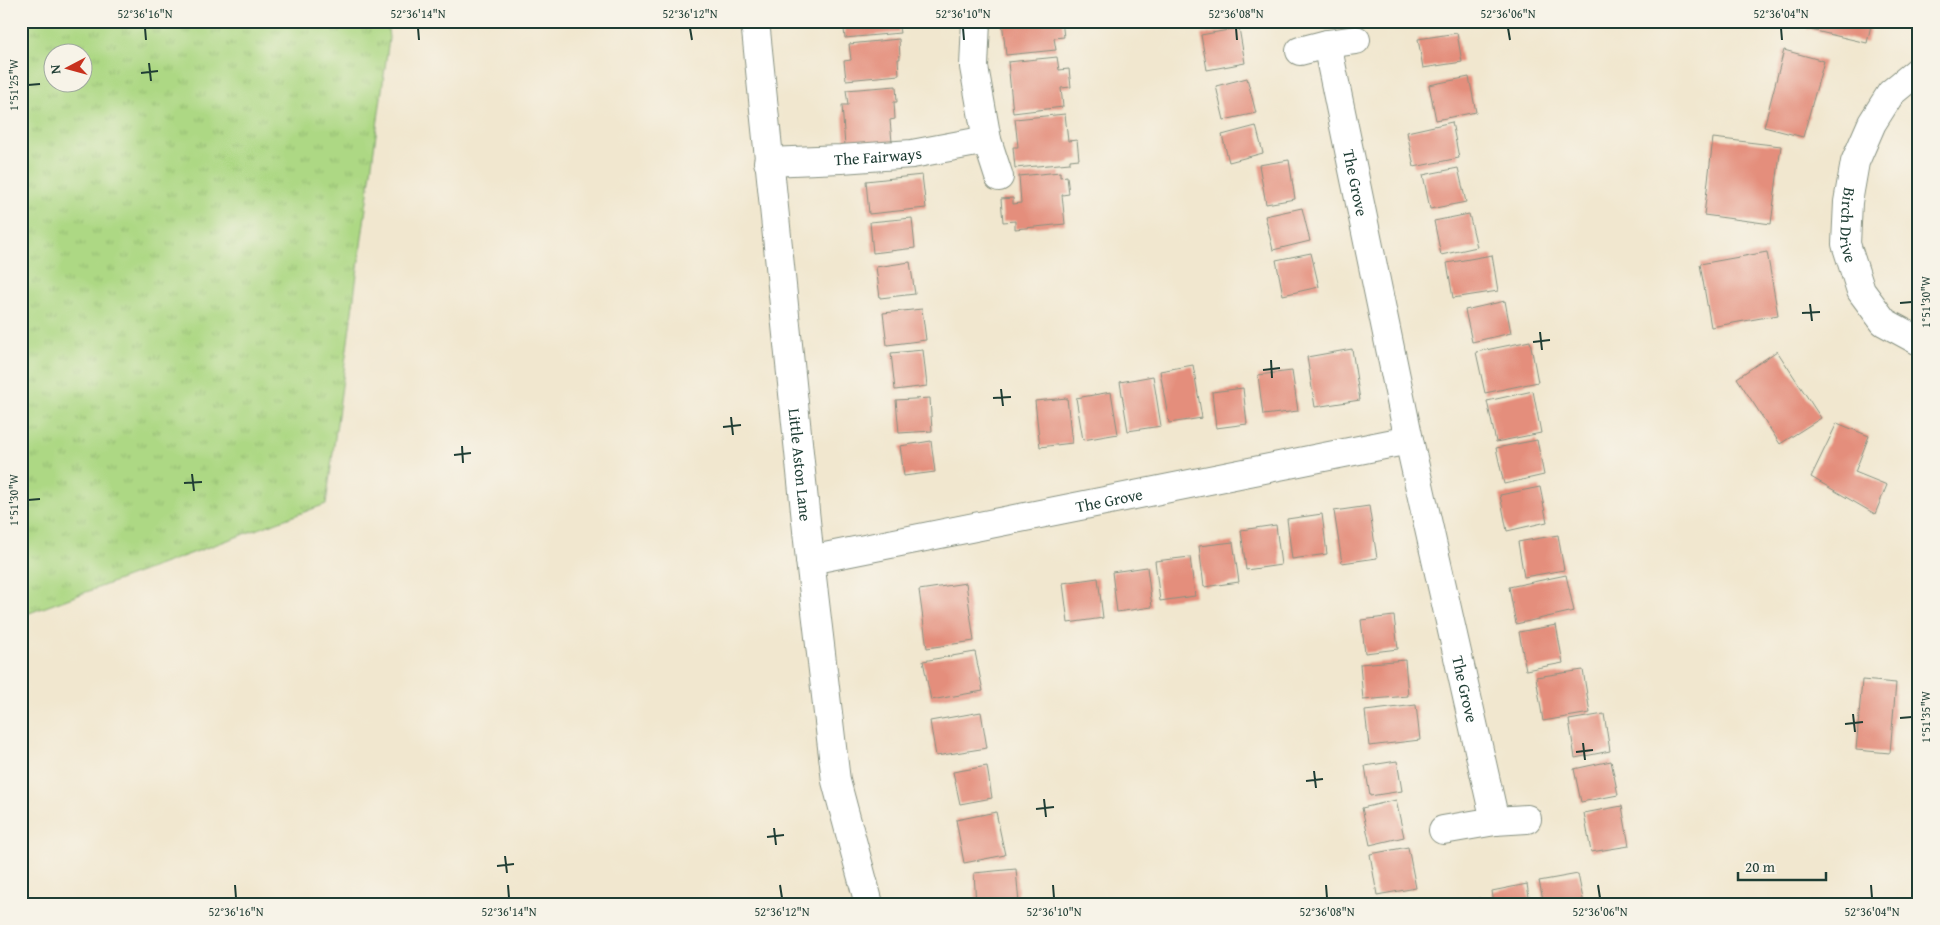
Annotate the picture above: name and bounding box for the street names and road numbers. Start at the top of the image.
street label: The Fairways [834,140,924,171]
street label: The Grove [1337,147,1374,218]
street label: Birch Drive [1834,186,1863,265]
street label: Little Aston Lane [783,407,818,522]
street label: The Grove [1073,482,1145,519]
street label: The Grove [1446,653,1484,725]

